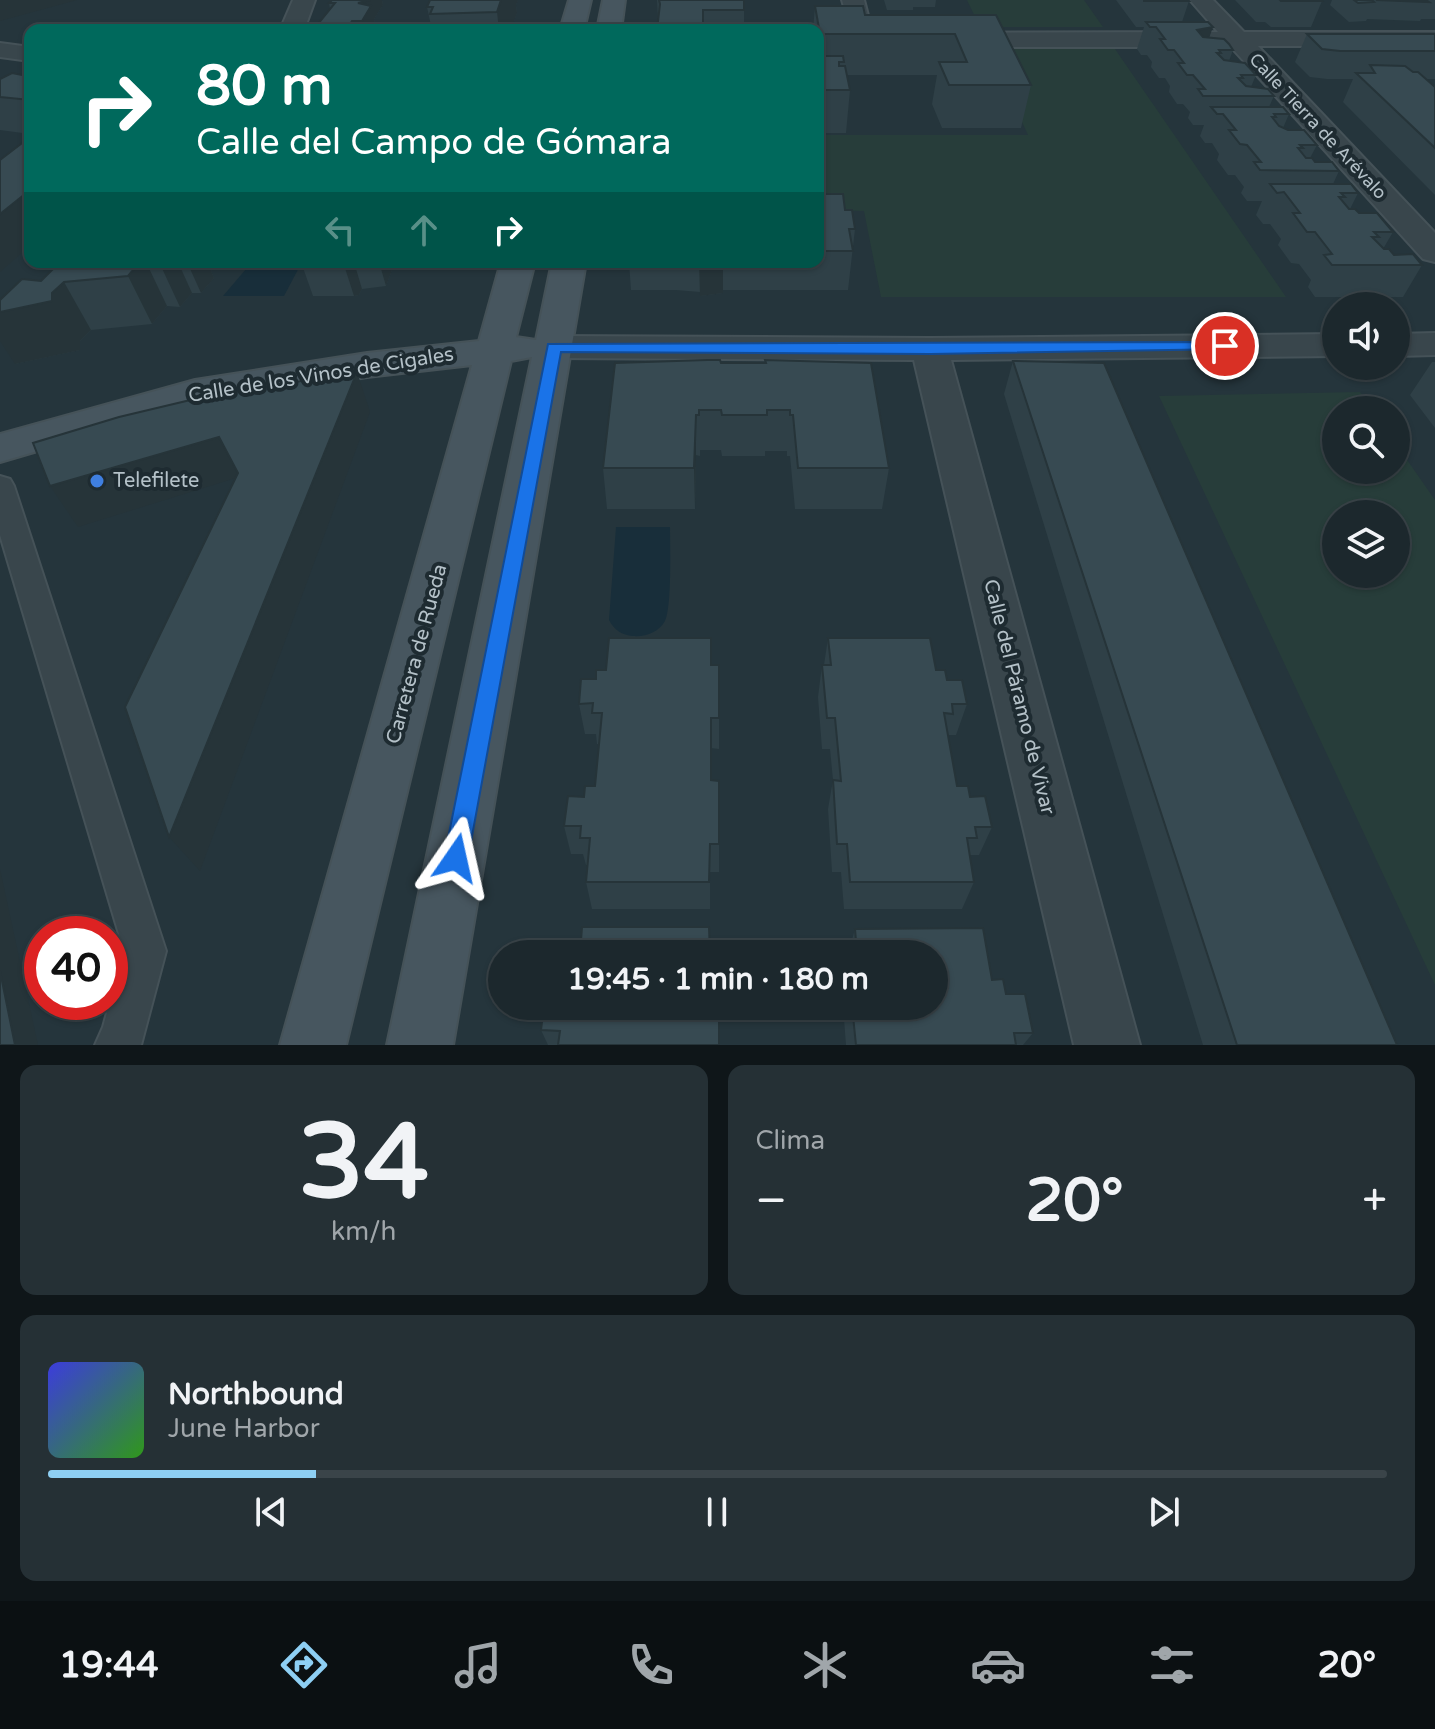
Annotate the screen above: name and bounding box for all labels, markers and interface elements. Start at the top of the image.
street label: Calle Tierra de Arévalo [1245,48,1391,204]
text: 80 m [196,53,332,120]
icon: right [64,56,168,160]
text: Calle del Campo de Gómara [196,121,672,164]
icon: left [318,208,362,252]
icon: ahead [402,208,446,252]
icon: right [486,208,530,252]
map controls [1322,292,1410,588]
button: sound [1322,292,1410,380]
pin [1191,312,1259,380]
icon: arrive [1203,324,1247,368]
street label: Calle de los Vinos de Cigales [187,342,455,408]
button: search [1322,396,1410,484]
place label: Telefilete [113,469,199,493]
marker: Telefilete [88,472,106,490]
button: layers [1322,500,1410,588]
street label: Carretera de Rueda [381,561,453,747]
street label: Calle del Páramo de Vivar [978,577,1060,817]
position arrow [414,816,498,900]
speed limit sign: 40 [24,916,128,1020]
text: 19:45 · 1 min · 180 m [567,961,869,998]
text: 34 [298,1101,429,1226]
text: Clima [756,1125,825,1156]
text: 20° [1026,1165,1124,1237]
text: − [756,1175,787,1228]
text: + [1362,1175,1387,1228]
text: km/h [331,1216,396,1247]
text: Northbound [168,1376,344,1413]
text: June Harbor [168,1413,320,1444]
icon: previous [249,1490,293,1534]
icon: pause [695,1490,739,1534]
icon: next [1142,1490,1186,1534]
icon: directions [276,1637,332,1693]
icon: music [450,1637,506,1693]
icon: phone [623,1637,679,1693]
icon: climate [797,1637,853,1693]
icon: car [970,1637,1026,1693]
icon: filters [1144,1637,1200,1693]
text: 19:44 [59,1644,159,1687]
text: 20° [1317,1644,1376,1687]

